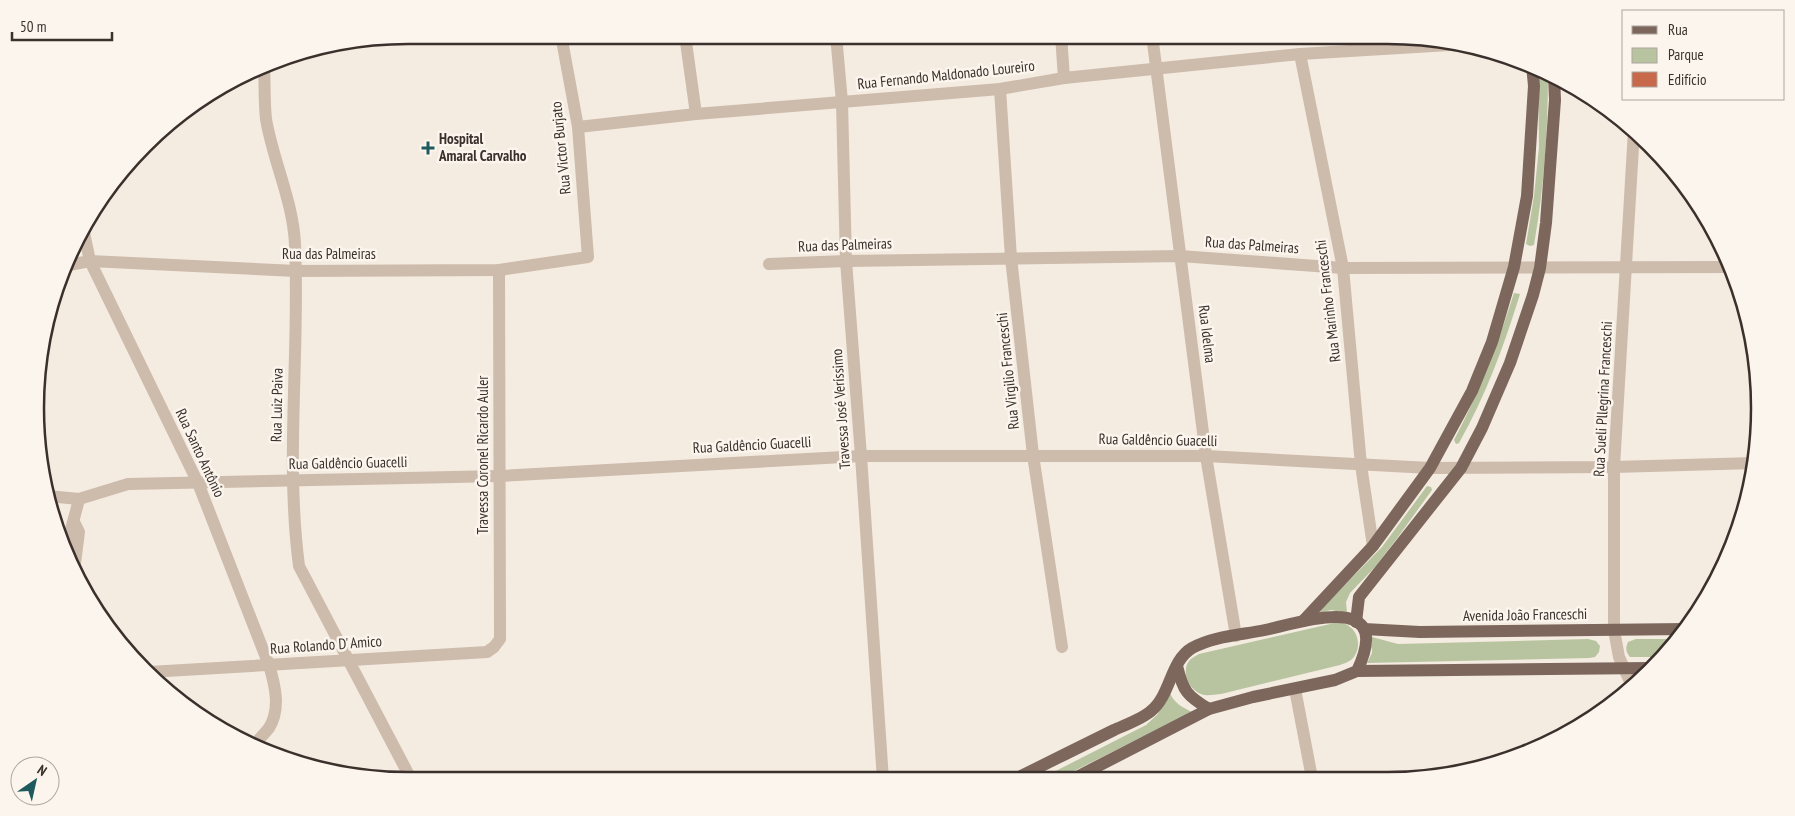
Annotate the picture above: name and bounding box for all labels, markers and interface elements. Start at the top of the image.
scale bar [12,10,112,42]
legend [1622,10,1785,100]
text: 50 m [20,17,46,36]
text: Rua [1668,20,1688,39]
text: Parque [1668,45,1704,64]
street label: Rua Fernando Maldonado Loureiro [856,56,1036,93]
text: Edifício [1668,70,1706,89]
street label: Rua Victor Burjato [546,101,575,195]
place label: Hospital Amaral Carvalho [438,129,527,165]
marker: Hospital Amaral Carvalho [421,141,435,155]
street label: Rua das Palmeiras [1205,232,1300,257]
street label: Rua das Palmeiras [798,233,892,256]
street label: Rua Marinho Franceschi [1311,239,1344,363]
street label: Rua das Palmeiras [282,244,376,263]
street label: Rua Idelma [1195,304,1220,364]
street label: Rua Virgilio Franceschi [992,312,1023,430]
street label: Rua Sueli Pllegrina Franceschi [1589,321,1616,477]
street label: Travessa José Veríssimo [827,348,854,470]
street label: Rua Luiz Paiva [266,368,287,442]
street label: Travessa Coronel Ricardo Auler [473,375,492,534]
street label: Rua Santo Antônio [172,405,229,500]
street label: Rua Galdêncio Guacelli [1098,429,1218,450]
street label: Rua Galdêncio Guacelli [692,432,812,457]
street label: Rua Galdêncio Guacelli [288,452,408,473]
street label: Avenida João Franceschi [1463,604,1587,625]
street label: Rua Rolando D' Amico [270,631,382,658]
north arrow [10,756,60,806]
text: N [34,761,50,780]

